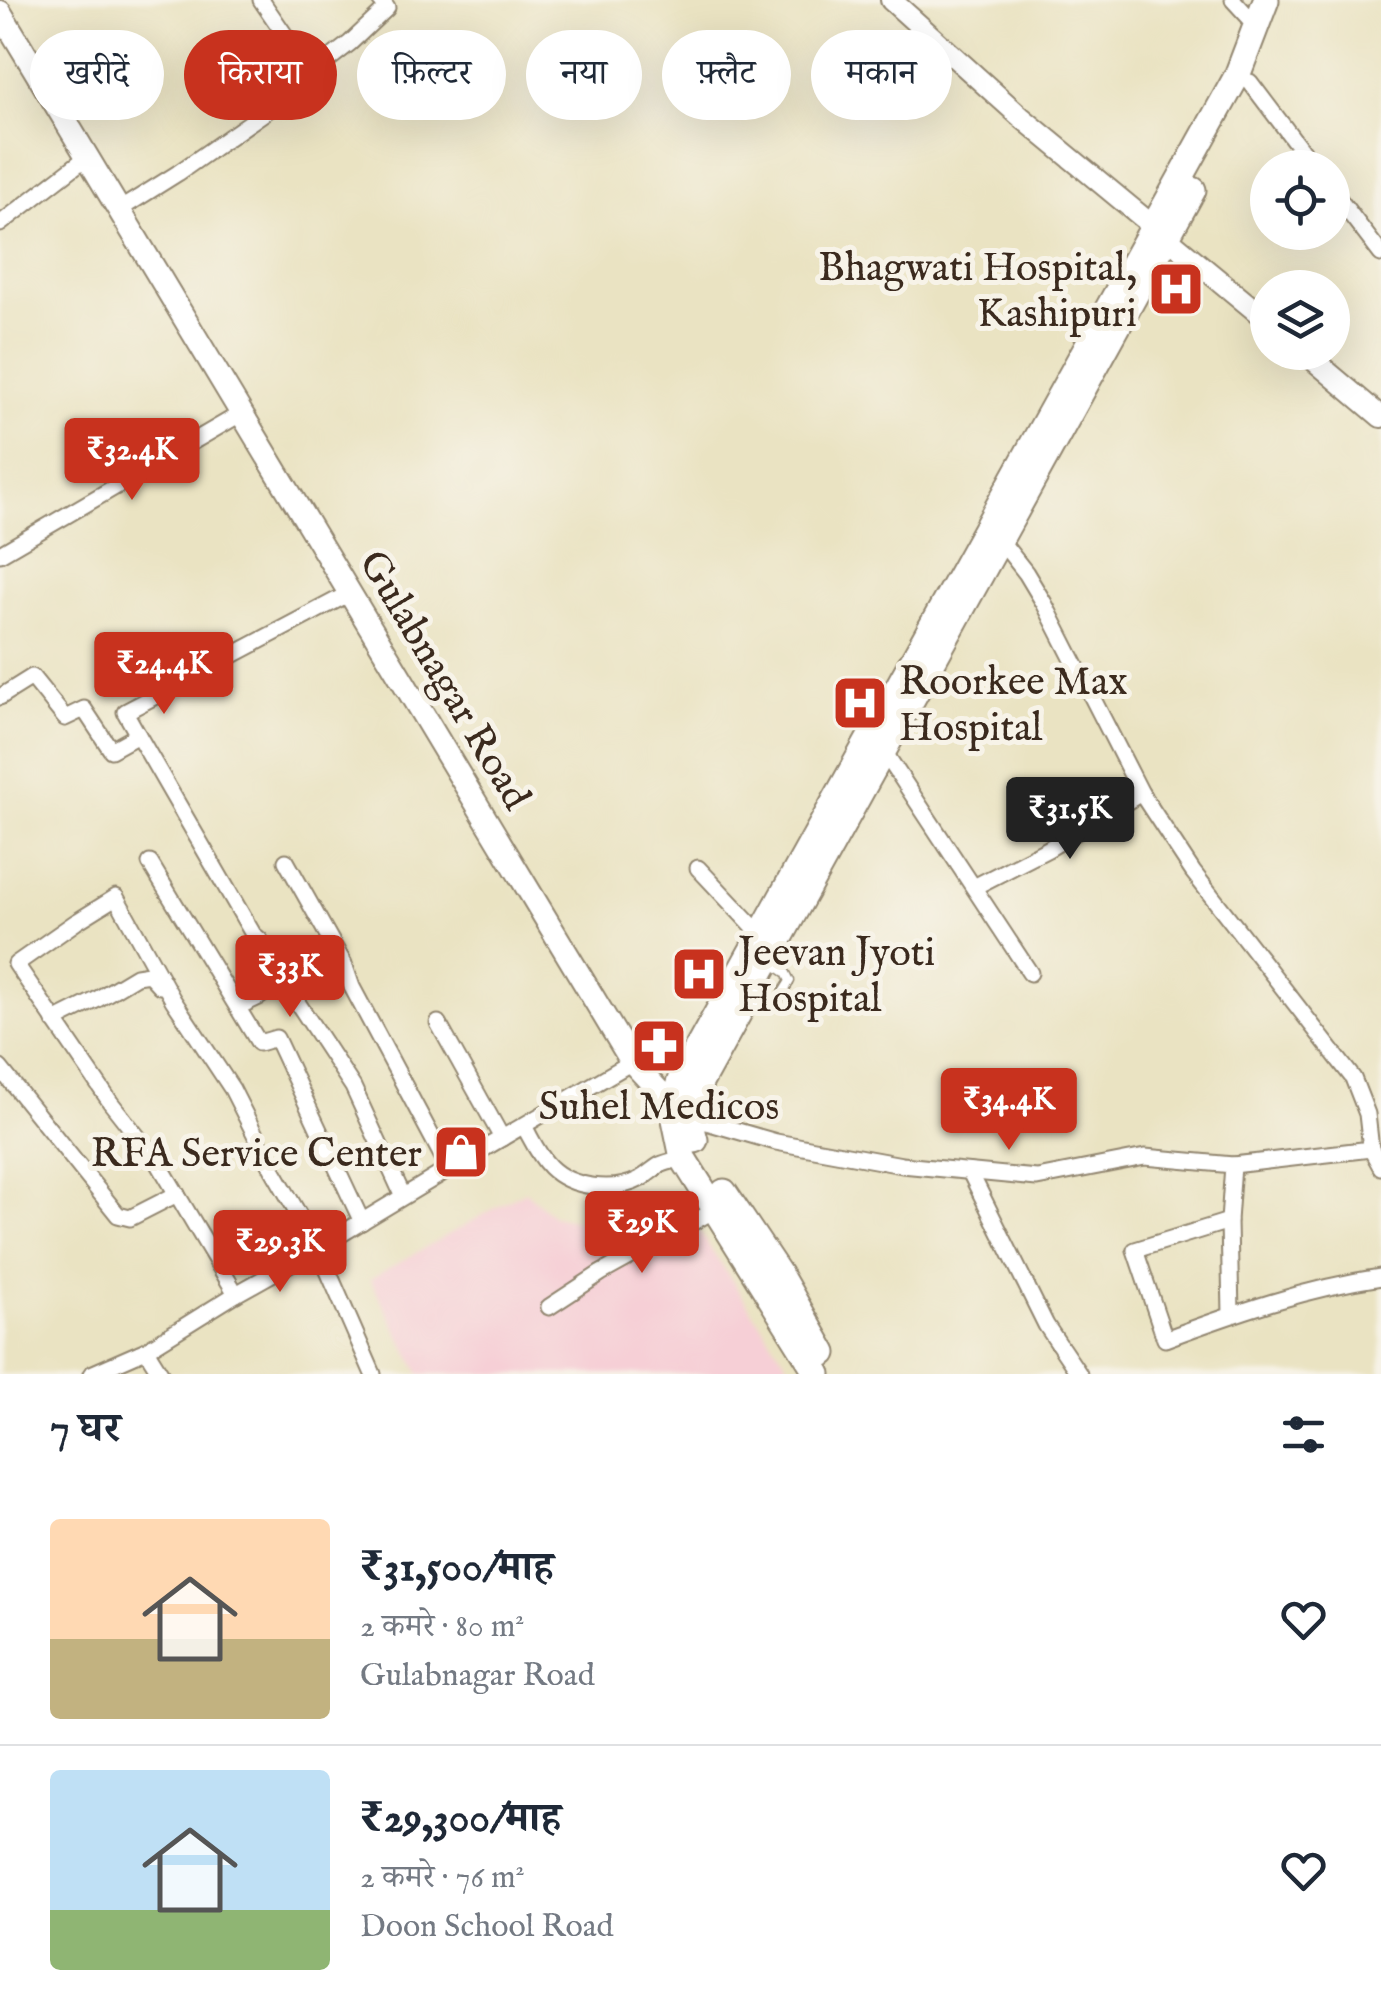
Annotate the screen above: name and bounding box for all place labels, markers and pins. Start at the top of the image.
place label: Bhagwati Hospital, Kashipuri [818,244,1137,341]
hospital icon: Bhagwati Hospital, Kashipuri [1146,259,1206,319]
pin: ₹32.4K [51,418,213,503]
pin: ₹24.4K [83,632,245,717]
place label: Roorkee Max Hospital [899,658,1128,755]
hospital icon: Roorkee Max Hospital [830,673,890,733]
pin: ₹31.5K [989,777,1151,862]
place label: Jeevan Jyoti Hospital [734,929,935,1026]
pin: ₹33K [231,935,349,1020]
hospital icon: Jeevan Jyoti Hospital [669,944,729,1004]
pharmacy icon: Suhel Medicos [629,1016,689,1076]
pin: ₹34.4K [928,1068,1090,1153]
place label: Suhel Medicos [539,1083,779,1134]
shop icon: RFA Service Center [431,1122,491,1182]
place label: RFA Service Center [91,1130,422,1181]
pin: ₹29K [583,1191,701,1276]
pin: ₹29.3K [199,1210,361,1295]

